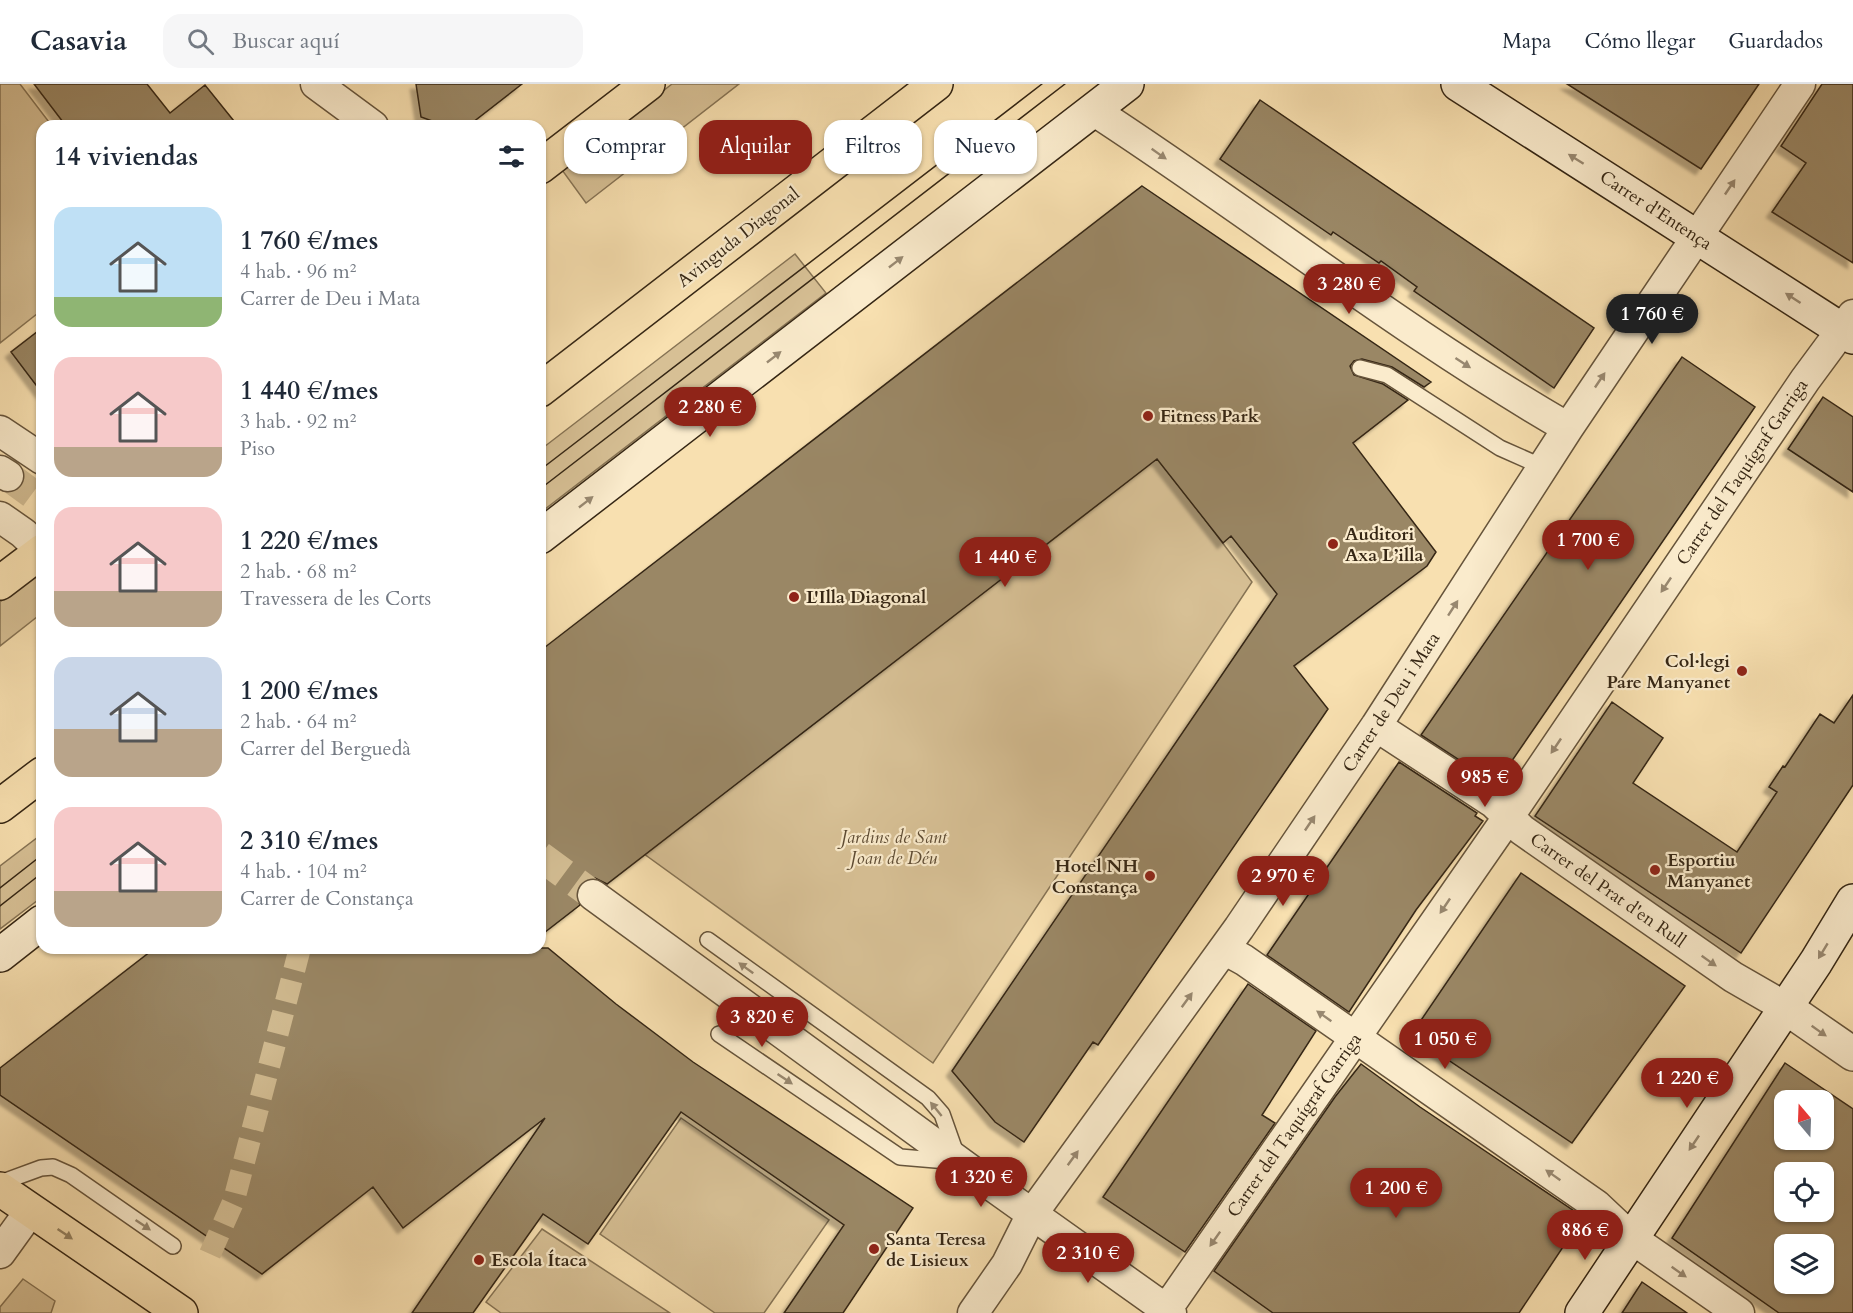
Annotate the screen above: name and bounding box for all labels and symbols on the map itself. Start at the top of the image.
one-way arrow [1151,148,1167,160]
one-way arrow [1568,153,1584,164]
street label: Carrer d'Entença [1595,165,1717,256]
one-way arrow [1724,179,1735,195]
street label: Avinguda Diagonal [672,181,805,293]
one-way arrow [888,257,903,269]
pin: 3 280 € [1294,264,1404,315]
one-way arrow [1785,293,1801,304]
pin: 1 760 € [1597,294,1707,345]
one-way arrow [766,350,782,363]
one-way arrow [1454,357,1470,369]
one-way arrow [1594,372,1606,388]
street label: Carrer del Taquígraf Garriga [1671,374,1814,570]
pin: 2 280 € [655,387,765,438]
place label: Fitness Park [1160,404,1260,429]
marker: Fitness Park [1141,409,1155,423]
one-way arrow [579,496,594,508]
pin: 1 700 € [1533,520,1643,571]
place label: Auditori Axa L’illa [1345,522,1423,568]
pin: 1 440 € [950,537,1060,588]
marker: Auditori Axa L’illa [1326,537,1340,551]
one-way arrow [1660,576,1672,592]
place label: L'Illa Diagonal [806,585,926,610]
marker: L'Illa Diagonal [787,590,801,604]
one-way arrow [1447,600,1459,616]
street label: Carrer de Deu i Mata [1337,627,1446,777]
place label: Col·legi Pare Manyanet [1607,649,1731,695]
marker: Col·legi Pare Manyanet [1735,664,1749,678]
one-way arrow [1550,737,1562,753]
pin: 985 € [1443,757,1527,808]
one-way arrow [1304,815,1316,831]
park label: Jardins de Sant Joan de Déu [837,825,948,871]
street label: Carrer del Prat d'en Rull [1525,827,1691,954]
place label: Esportiu Manyanet [1667,848,1751,894]
place label: Hotel NH Constança [1052,854,1138,900]
pin: 2 970 € [1228,856,1338,907]
marker: Esportiu Manyanet [1648,863,1662,877]
marker: Hotel NH Constança [1143,869,1157,883]
one-way arrow [1439,898,1451,914]
one-way arrow [1817,943,1828,959]
one-way arrow [1701,955,1717,967]
one-way arrow [739,962,755,974]
one-way arrow [1181,992,1192,1008]
pin: 3 820 € [707,997,817,1048]
one-way arrow [1317,1010,1333,1022]
pin: 1 050 € [1390,1019,1500,1070]
one-way arrow [1811,1025,1827,1036]
street label: Carrer del Taquígraf Garriga [1221,1028,1368,1222]
pin: 1 220 € [1632,1058,1742,1109]
one-way arrow [777,1073,793,1084]
north arrow [1774,1090,1834,1150]
one-way arrow [930,1101,943,1117]
one-way arrow [1689,1135,1700,1152]
one-way arrow [1067,1150,1079,1166]
pin: 1 320 € [926,1157,1036,1208]
pin: 1 200 € [1341,1168,1451,1219]
one-way arrow [1546,1169,1562,1181]
pin: 886 € [1543,1210,1627,1261]
one-way arrow [135,1219,151,1230]
place label: Santa Teresa de Lisieux [886,1227,986,1273]
one-way arrow [57,1228,73,1240]
one-way arrow [1209,1231,1221,1247]
pin: 2 310 € [1033,1233,1143,1284]
marker: Santa Teresa de Lisieux [867,1242,881,1256]
place label: Escola Ítaca [491,1248,587,1273]
marker: Escola Ítaca [472,1253,486,1267]
one-way arrow [1671,1266,1687,1278]

